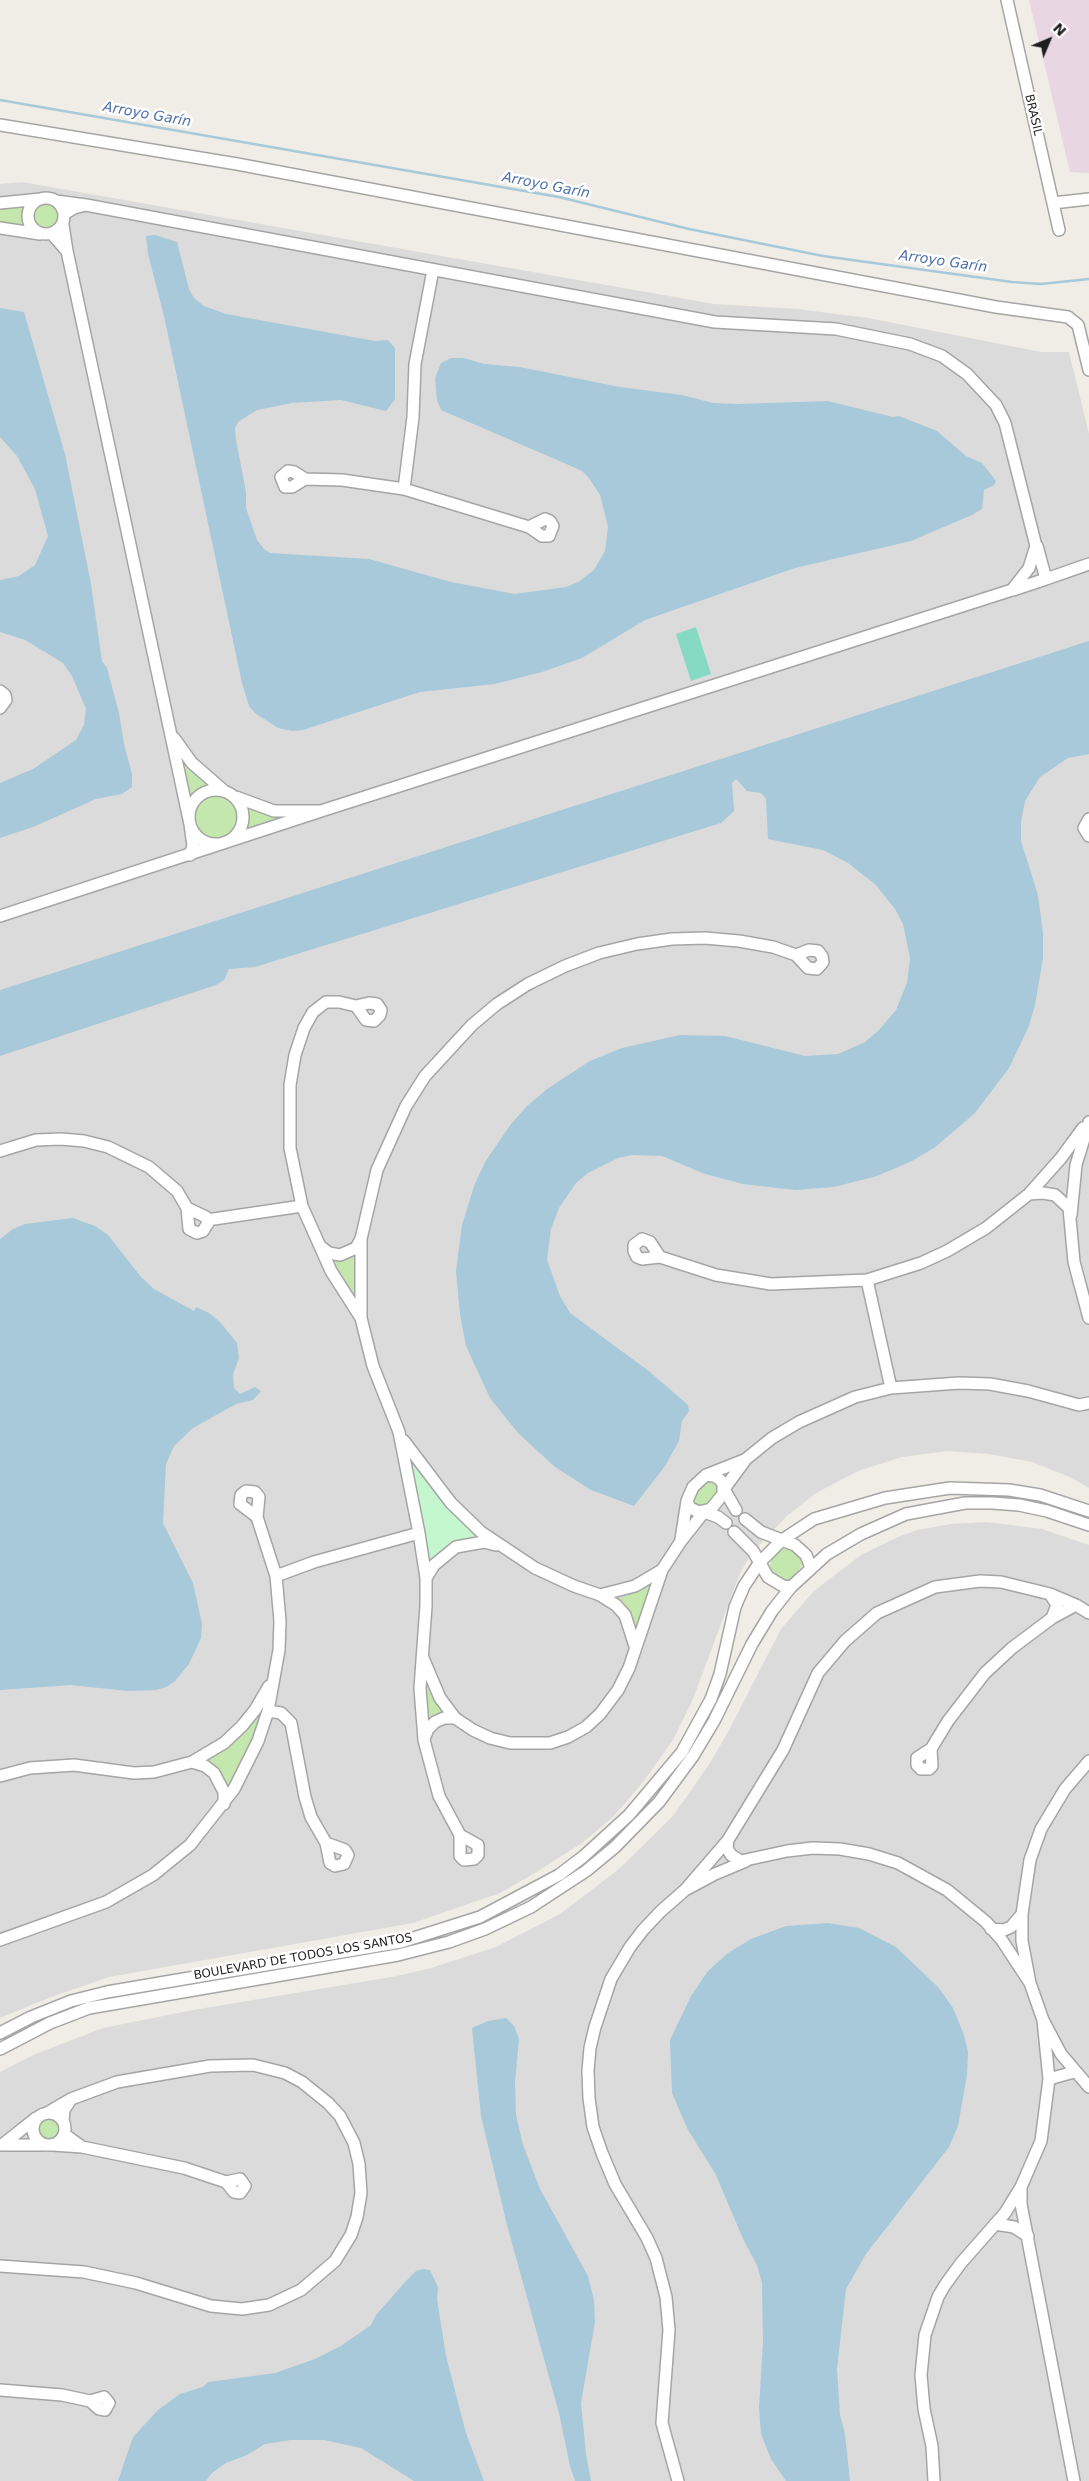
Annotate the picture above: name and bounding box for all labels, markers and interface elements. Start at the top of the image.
north arrow [1024,15,1074,65]
text: N [1050,20,1069,39]
street label: BRASIL [1021,93,1045,137]
water label: Arroyo Garín [102,99,192,131]
water label: Arroyo Garín [501,169,591,203]
water label: Arroyo Garín [898,247,988,277]
street label: BOULEVARD DE TODOS LOS SANTOS [193,1931,413,1983]

